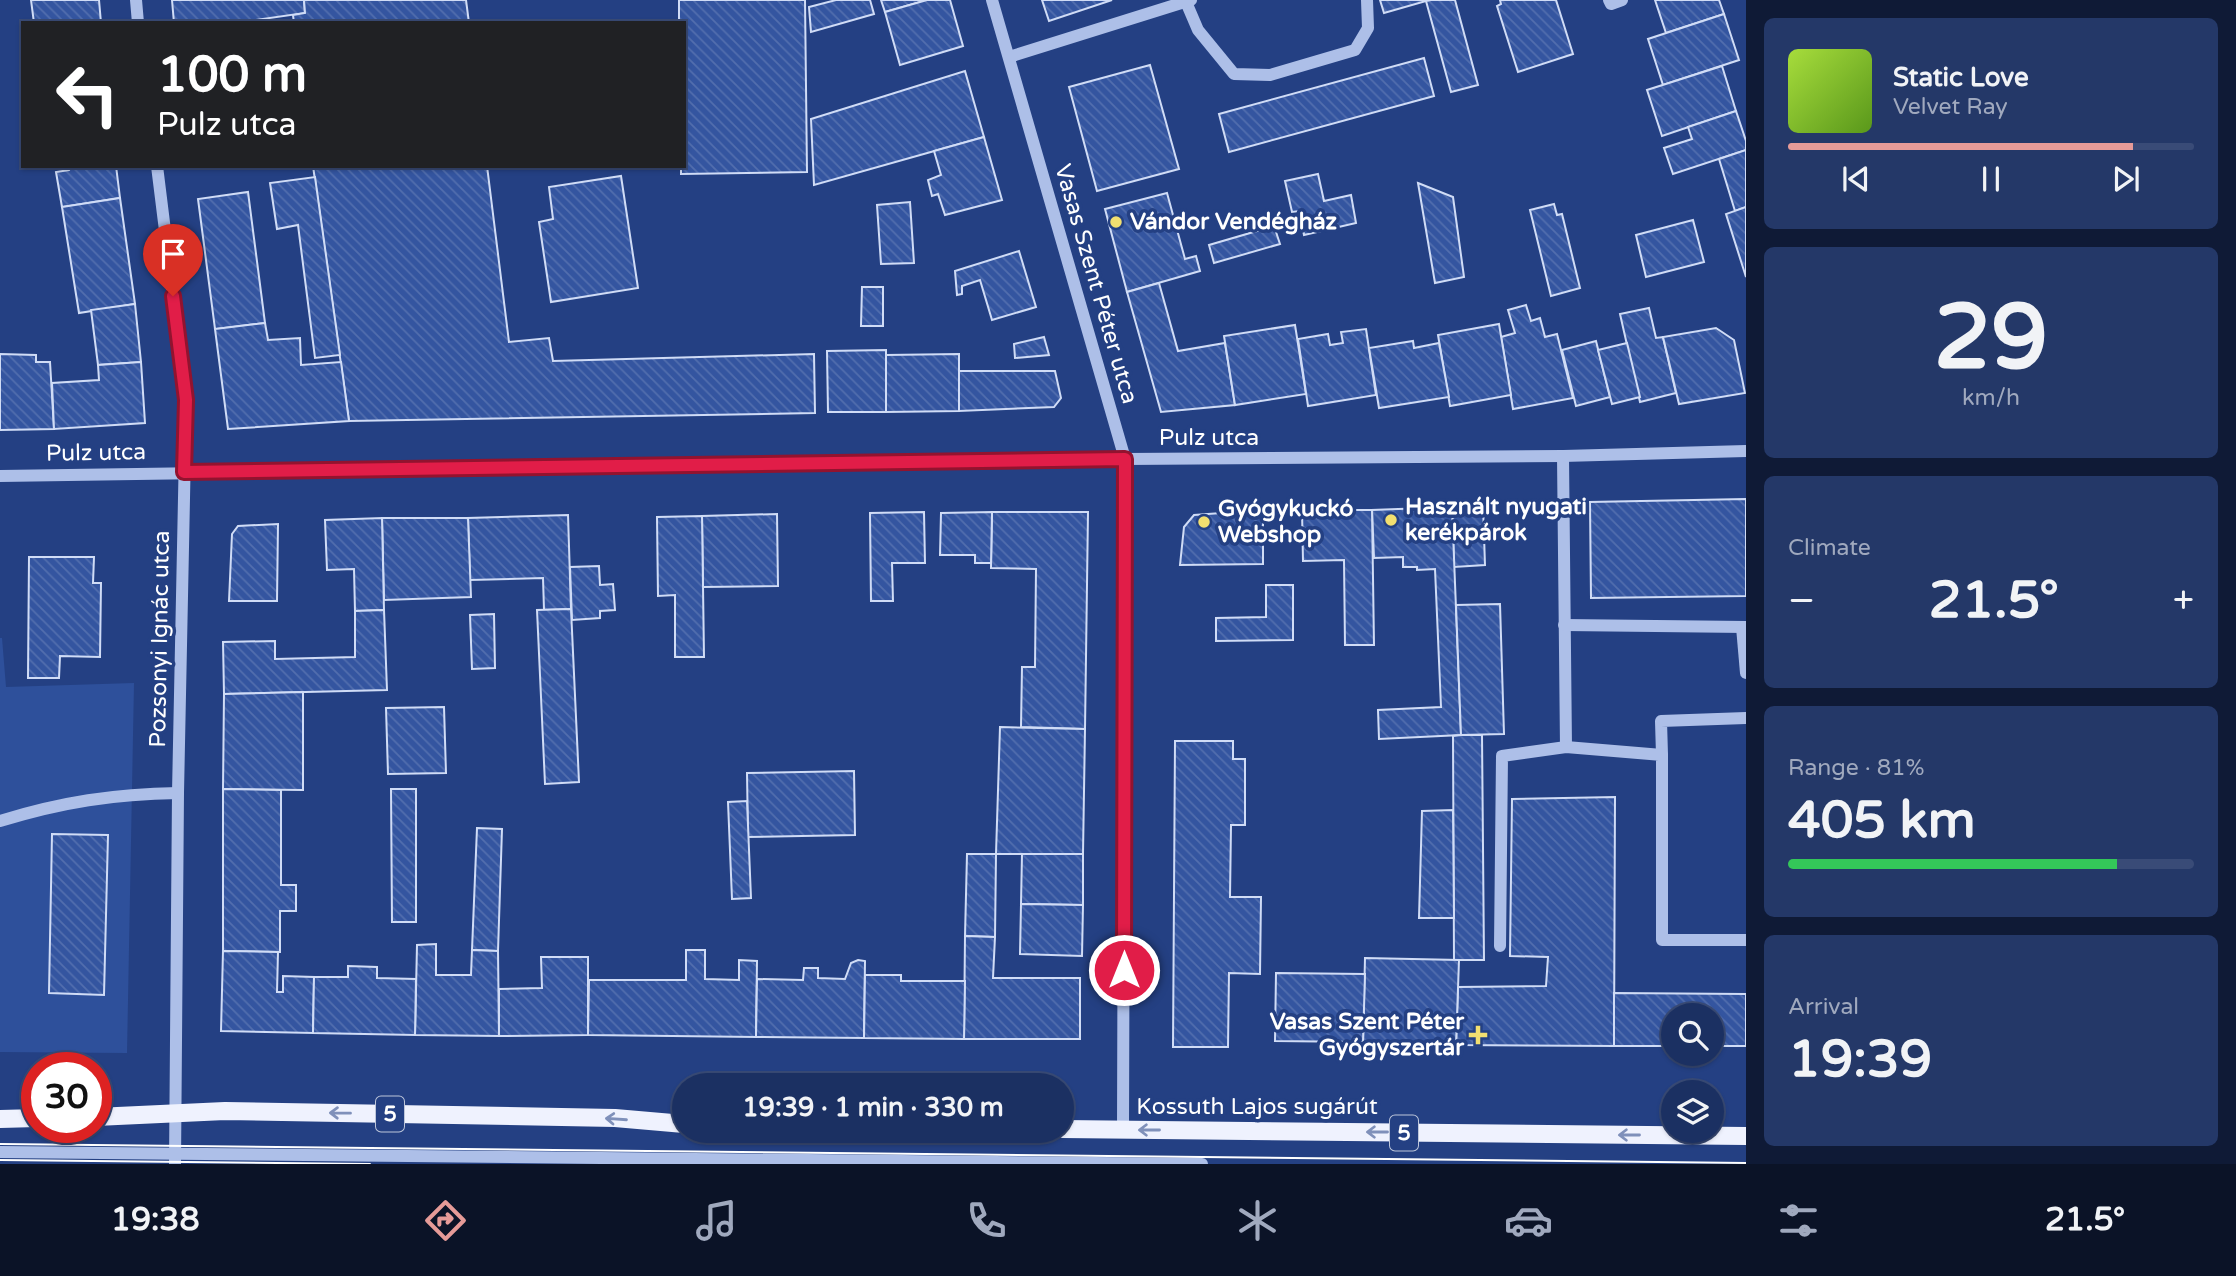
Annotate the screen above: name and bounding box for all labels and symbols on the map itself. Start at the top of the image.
street label: Vasas Szent Péter utca [1048,161,1144,407]
place label: Vándor Vendégház [1130,208,1337,236]
marker: Vándor Vendégház [1108,214,1124,230]
pin [143,224,203,296]
street label: Pulz utca [1159,424,1259,452]
street label: Pulz utca [46,438,146,468]
place label: Használt nyugati kerékpárok [1405,493,1587,547]
place label: Gyógykuckó Webshop [1218,495,1354,549]
marker: Használt nyugati kerékpárok [1383,512,1399,528]
marker: Gyógykuckó Webshop [1196,514,1212,530]
street label: Pozsonyi Ignác utca [144,530,176,748]
position arrow [1087,933,1161,1007]
place label: Vasas Szent Péter Gyógyszertár [1270,1008,1465,1062]
marker: Vasas Szent Péter Gyógyszertár [1470,1027,1486,1043]
speed limit sign: 30 [21,1052,112,1143]
street label: Kossuth Lajos sugárút [1136,1093,1378,1121]
road number: 5 [376,1096,404,1132]
one-way arrow [329,1106,352,1120]
one-way arrow [605,1112,628,1125]
road number: 5 [1390,1116,1418,1150]
one-way arrow [1138,1124,1161,1137]
one-way arrow [1366,1125,1389,1139]
one-way arrow [1618,1128,1641,1141]

